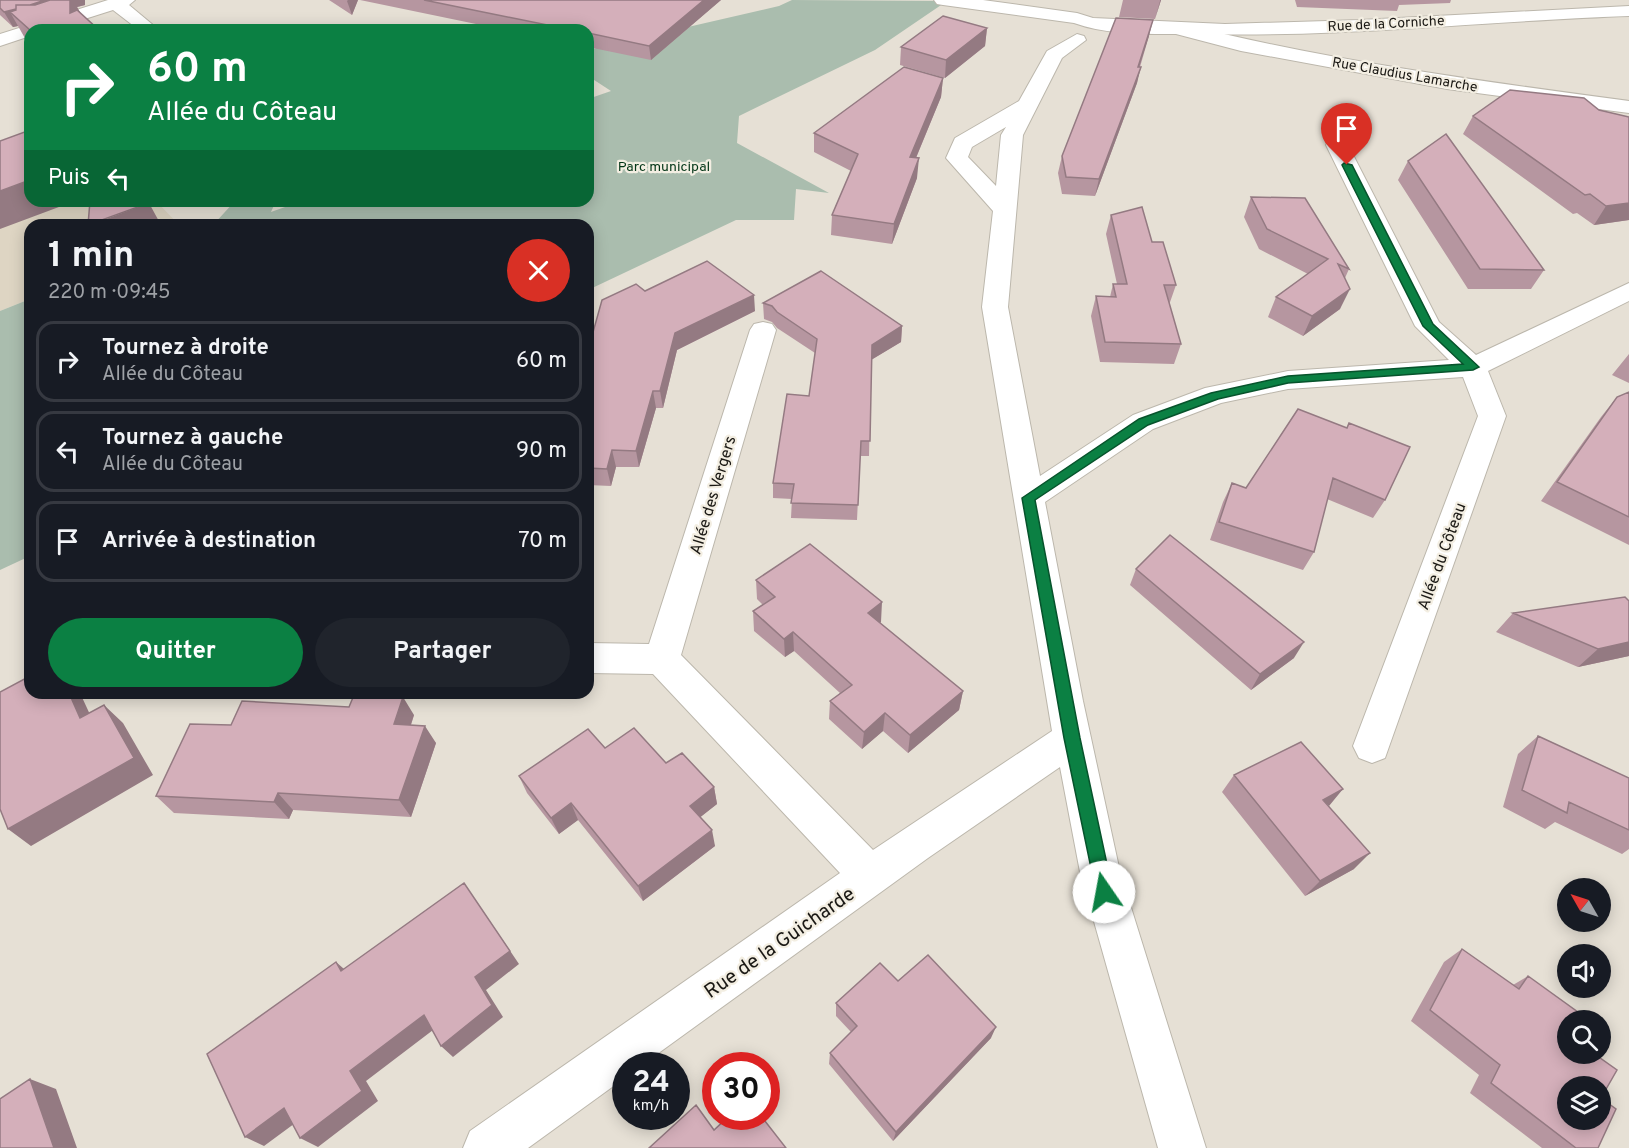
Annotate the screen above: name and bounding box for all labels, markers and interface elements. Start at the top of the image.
street label: Rue de la Corniche [1327,13,1445,36]
text: 60 m [147,44,248,97]
icon: right [48,48,126,126]
street label: Rue Claudius Lamarche [1331,54,1479,97]
text: Allée du Côteau [147,96,337,130]
pin [1321,103,1372,165]
icon: arrive [1330,112,1363,145]
park label: Parc municipal [618,159,710,176]
icon: left [102,162,135,195]
text: Puis [48,165,90,192]
text: 1 min [48,234,134,280]
button: close [507,239,570,302]
text: 220 m · 09:45 [48,280,170,306]
text: Tournez à droite [102,335,269,362]
icon: right [51,345,84,378]
text: 60 m [516,348,567,375]
text: Allée du Côteau [102,362,243,388]
text: Tournez à gauche [102,425,283,452]
street label: Allée des Vergers [686,434,741,557]
icon: left [51,435,84,468]
text: 90 m [516,438,567,465]
text: Allée du Côteau [102,452,243,478]
street label: Allée du Côteau [1414,500,1472,613]
icon: arrive [51,525,84,558]
text: Arrivée à destination [102,528,316,555]
text: 70 m [518,528,567,555]
button: Quitter [48,618,303,687]
button: Partager [315,618,570,687]
position arrow [1072,860,1136,924]
north arrow [1557,878,1611,932]
map controls [1557,878,1611,1130]
street label: Rue de la Guicharde [700,882,861,1005]
button: sound [1557,944,1611,998]
button: search [1557,1010,1611,1064]
speed limit sign: 30 [702,1052,780,1130]
text: 24 [632,1065,670,1102]
button: layers [1557,1076,1611,1130]
text: km/h [633,1097,669,1116]

